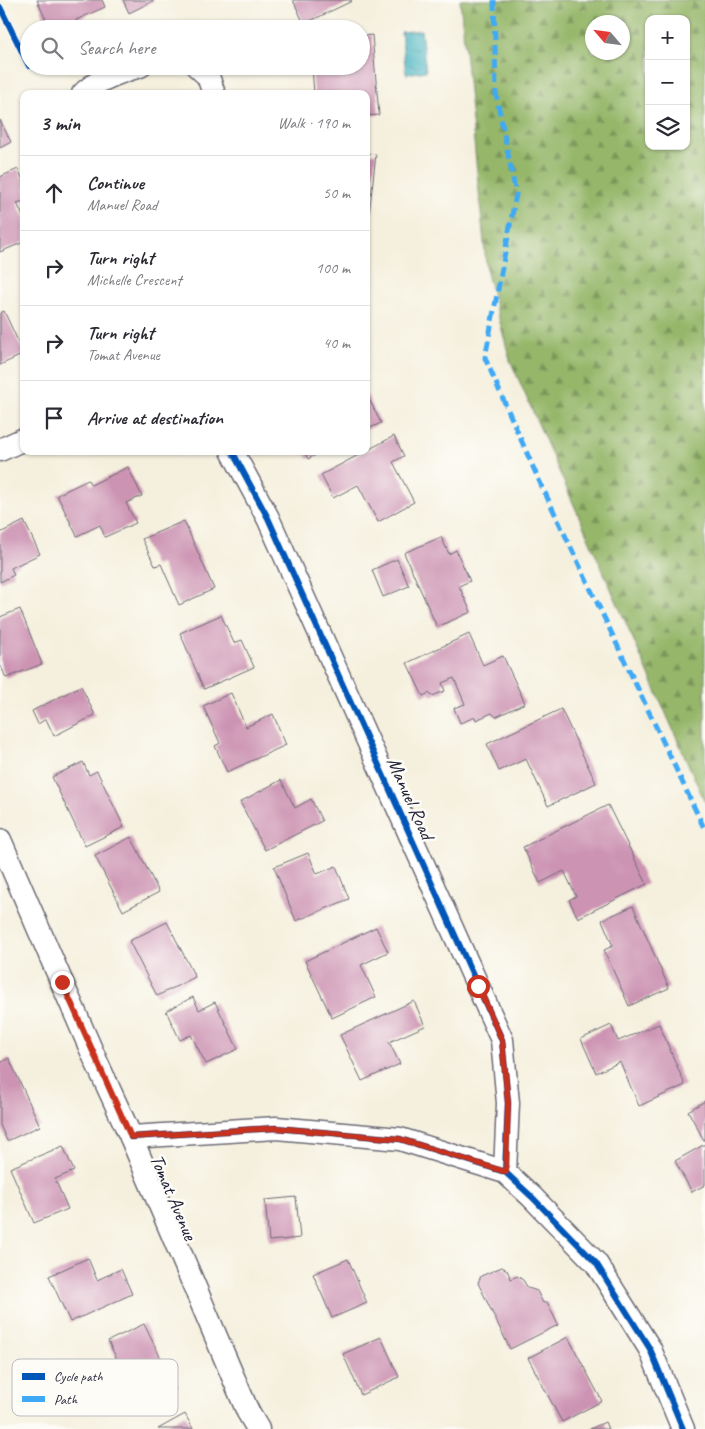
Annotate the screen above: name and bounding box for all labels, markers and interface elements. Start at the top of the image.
north arrow [585,15,630,60]
map controls [645,15,690,150]
button: + [645,15,690,60]
search box [20,20,370,75]
icon: search [38,34,66,62]
text: Search here [78,36,155,60]
button: − [645,60,690,105]
button: layers [645,105,690,150]
text: 3 min [40,110,80,136]
text: Walk · 190 m [278,113,350,133]
text: Continue [87,171,144,195]
icon: ahead [40,179,68,207]
text: 50 m [323,183,350,203]
text: Manuel Road [87,195,157,215]
text: Turn right [87,246,154,270]
icon: right [40,254,68,282]
text: 100 m [316,258,350,278]
text: Michelle Crescent [87,270,182,290]
text: Turn right [87,321,154,345]
icon: right [40,329,68,357]
text: 40 m [323,333,350,353]
text: Tomat Avenue [87,345,160,365]
icon: arrive [40,404,68,432]
text: Arrive at destination [87,406,223,430]
street label: Manuel Road [381,753,441,846]
route end [51,971,74,994]
route start [467,975,490,998]
street label: Tomat Avenue [144,1150,203,1245]
legend [12,1359,178,1416]
text: Cycle path [54,1368,103,1385]
text: Path [54,1391,78,1408]

